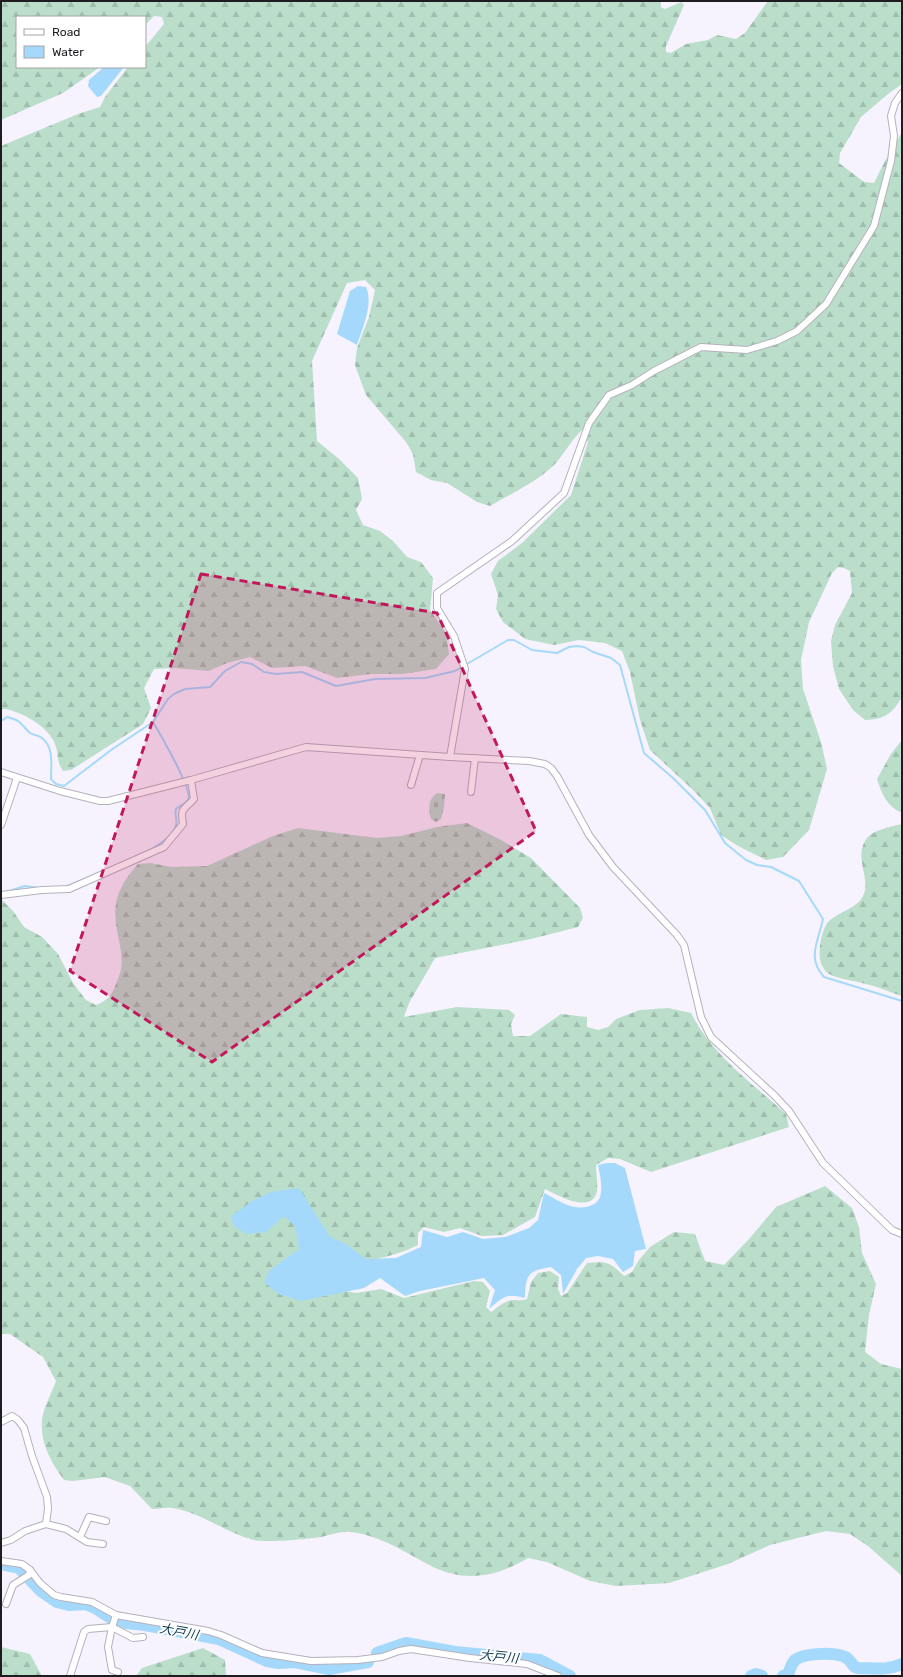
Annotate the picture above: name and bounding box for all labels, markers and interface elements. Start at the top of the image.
legend [16,16,146,68]
text: Road [52,25,80,39]
text: Water [52,45,84,59]
water label: 大戸川 [158,1620,201,1643]
water label: 大戸川 [479,1647,521,1666]

